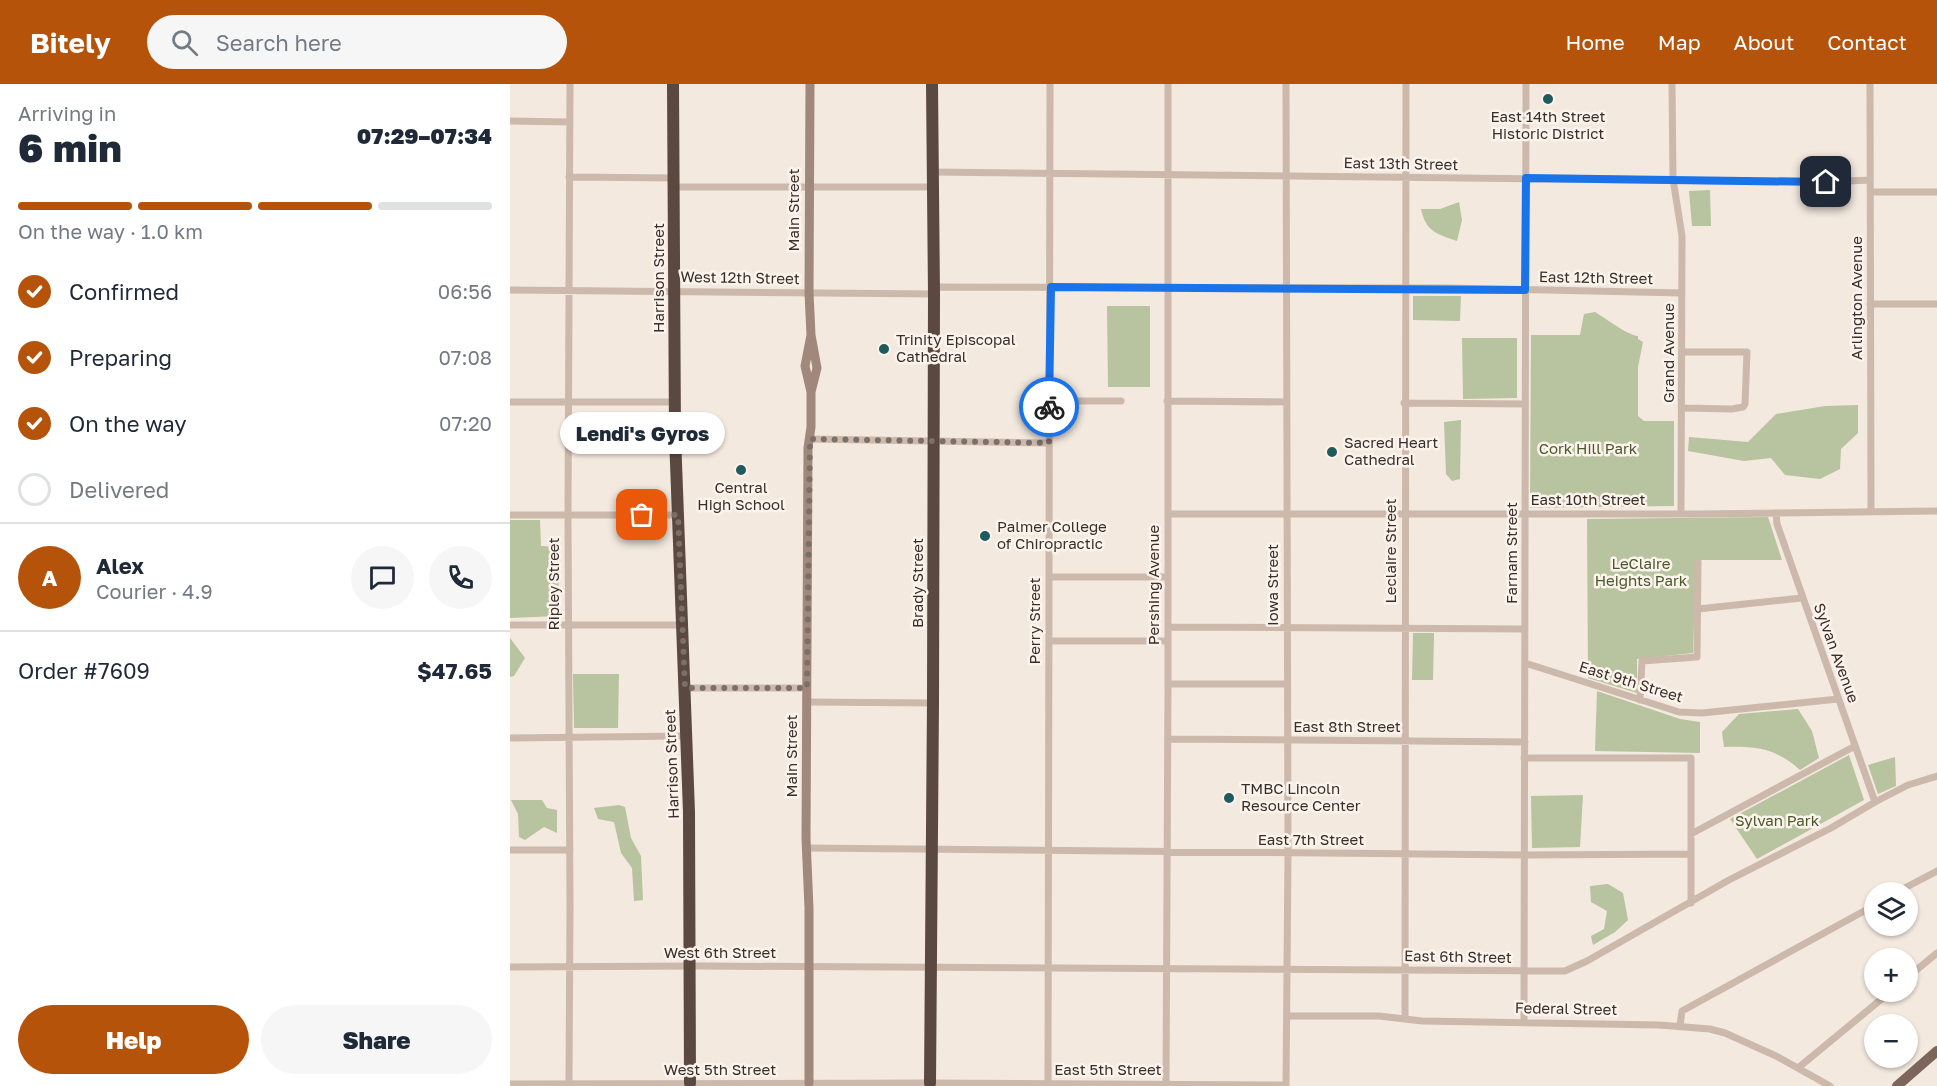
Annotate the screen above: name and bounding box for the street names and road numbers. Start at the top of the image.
street label: East 13th Street [1344,153,1458,173]
street label: Main Street [784,169,802,251]
street label: Harrison Street [649,223,667,333]
street label: Arlington Avenue [1847,236,1865,360]
street label: West 12th Street [680,267,800,287]
street label: East 12th Street [1539,267,1653,287]
street label: Grand Avenue [1659,303,1677,403]
street label: East 10th Street [1530,490,1646,508]
street label: Leclaire Street [1381,498,1399,604]
street label: Farnam Street [1502,502,1520,604]
street label: Pershing Avenue [1144,524,1162,645]
street label: Ripley Street [544,537,562,631]
street label: Brady Street [908,538,926,628]
street label: Iowa Street [1263,544,1281,626]
street label: Perry Street [1025,577,1043,665]
street label: Sylvan Avenue [1811,600,1863,705]
street label: East 9th Street [1577,657,1685,705]
street label: Harrison Street [660,709,682,819]
street label: Main Street [782,715,800,797]
street label: East 8th Street [1293,717,1401,735]
street label: East 7th Street [1258,830,1364,848]
street label: West 6th Street [664,943,776,961]
street label: East 6th Street [1404,946,1512,966]
street label: Federal Street [1515,998,1617,1018]
street label: West 5th Street [664,1060,776,1078]
street label: East 5th Street [1054,1060,1162,1078]

